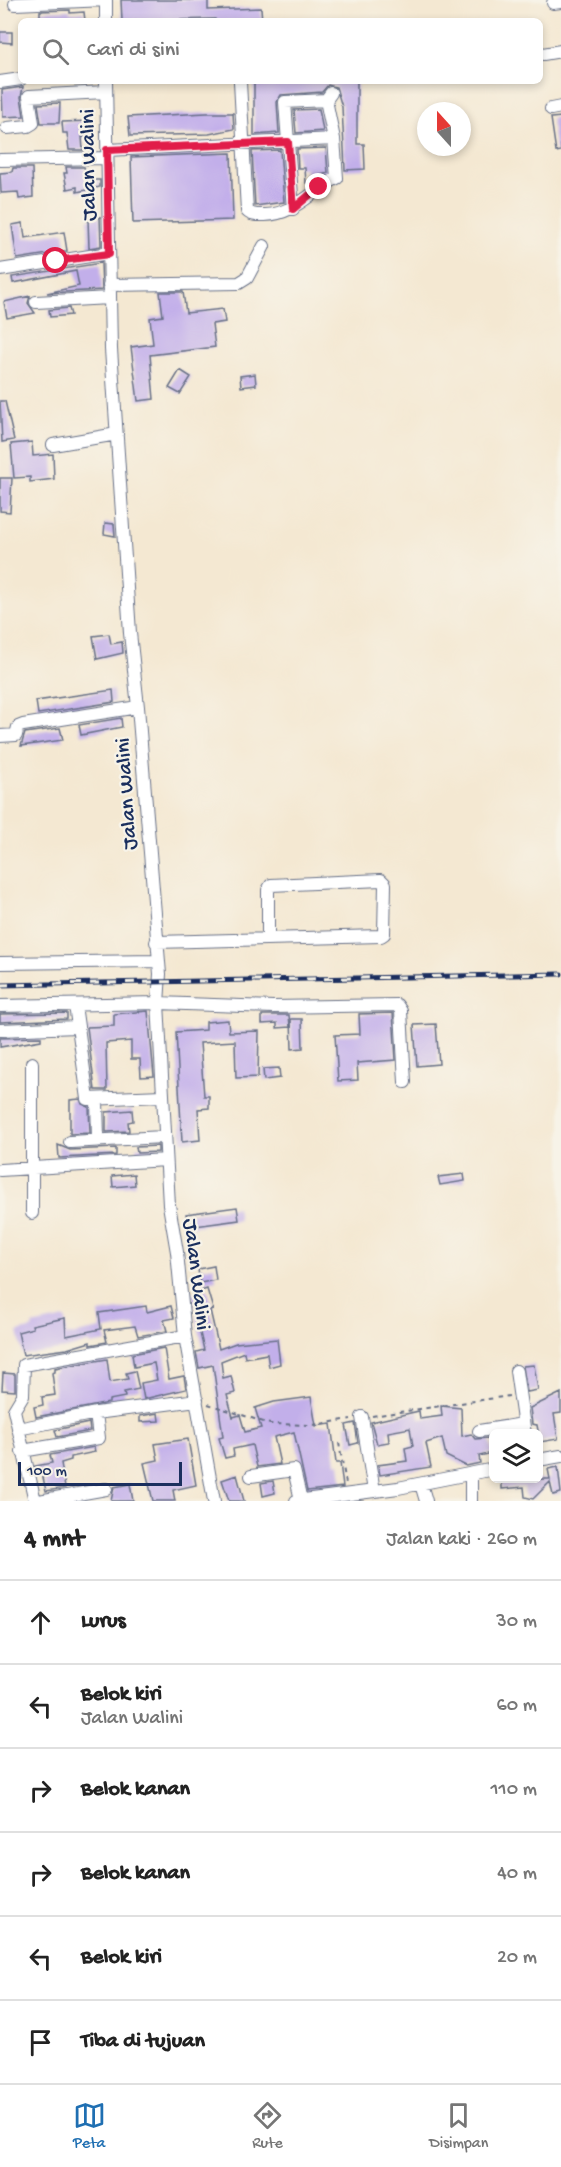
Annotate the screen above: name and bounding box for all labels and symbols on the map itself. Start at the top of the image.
north arrow [417,102,471,156]
street label: Jalan Walini [76,109,104,221]
route end [305,173,331,199]
route start [42,247,68,273]
street label: Jalan Walini [111,737,145,851]
street label: Jalan Walini [175,1217,215,1332]
scale bar [18,1459,182,1486]

